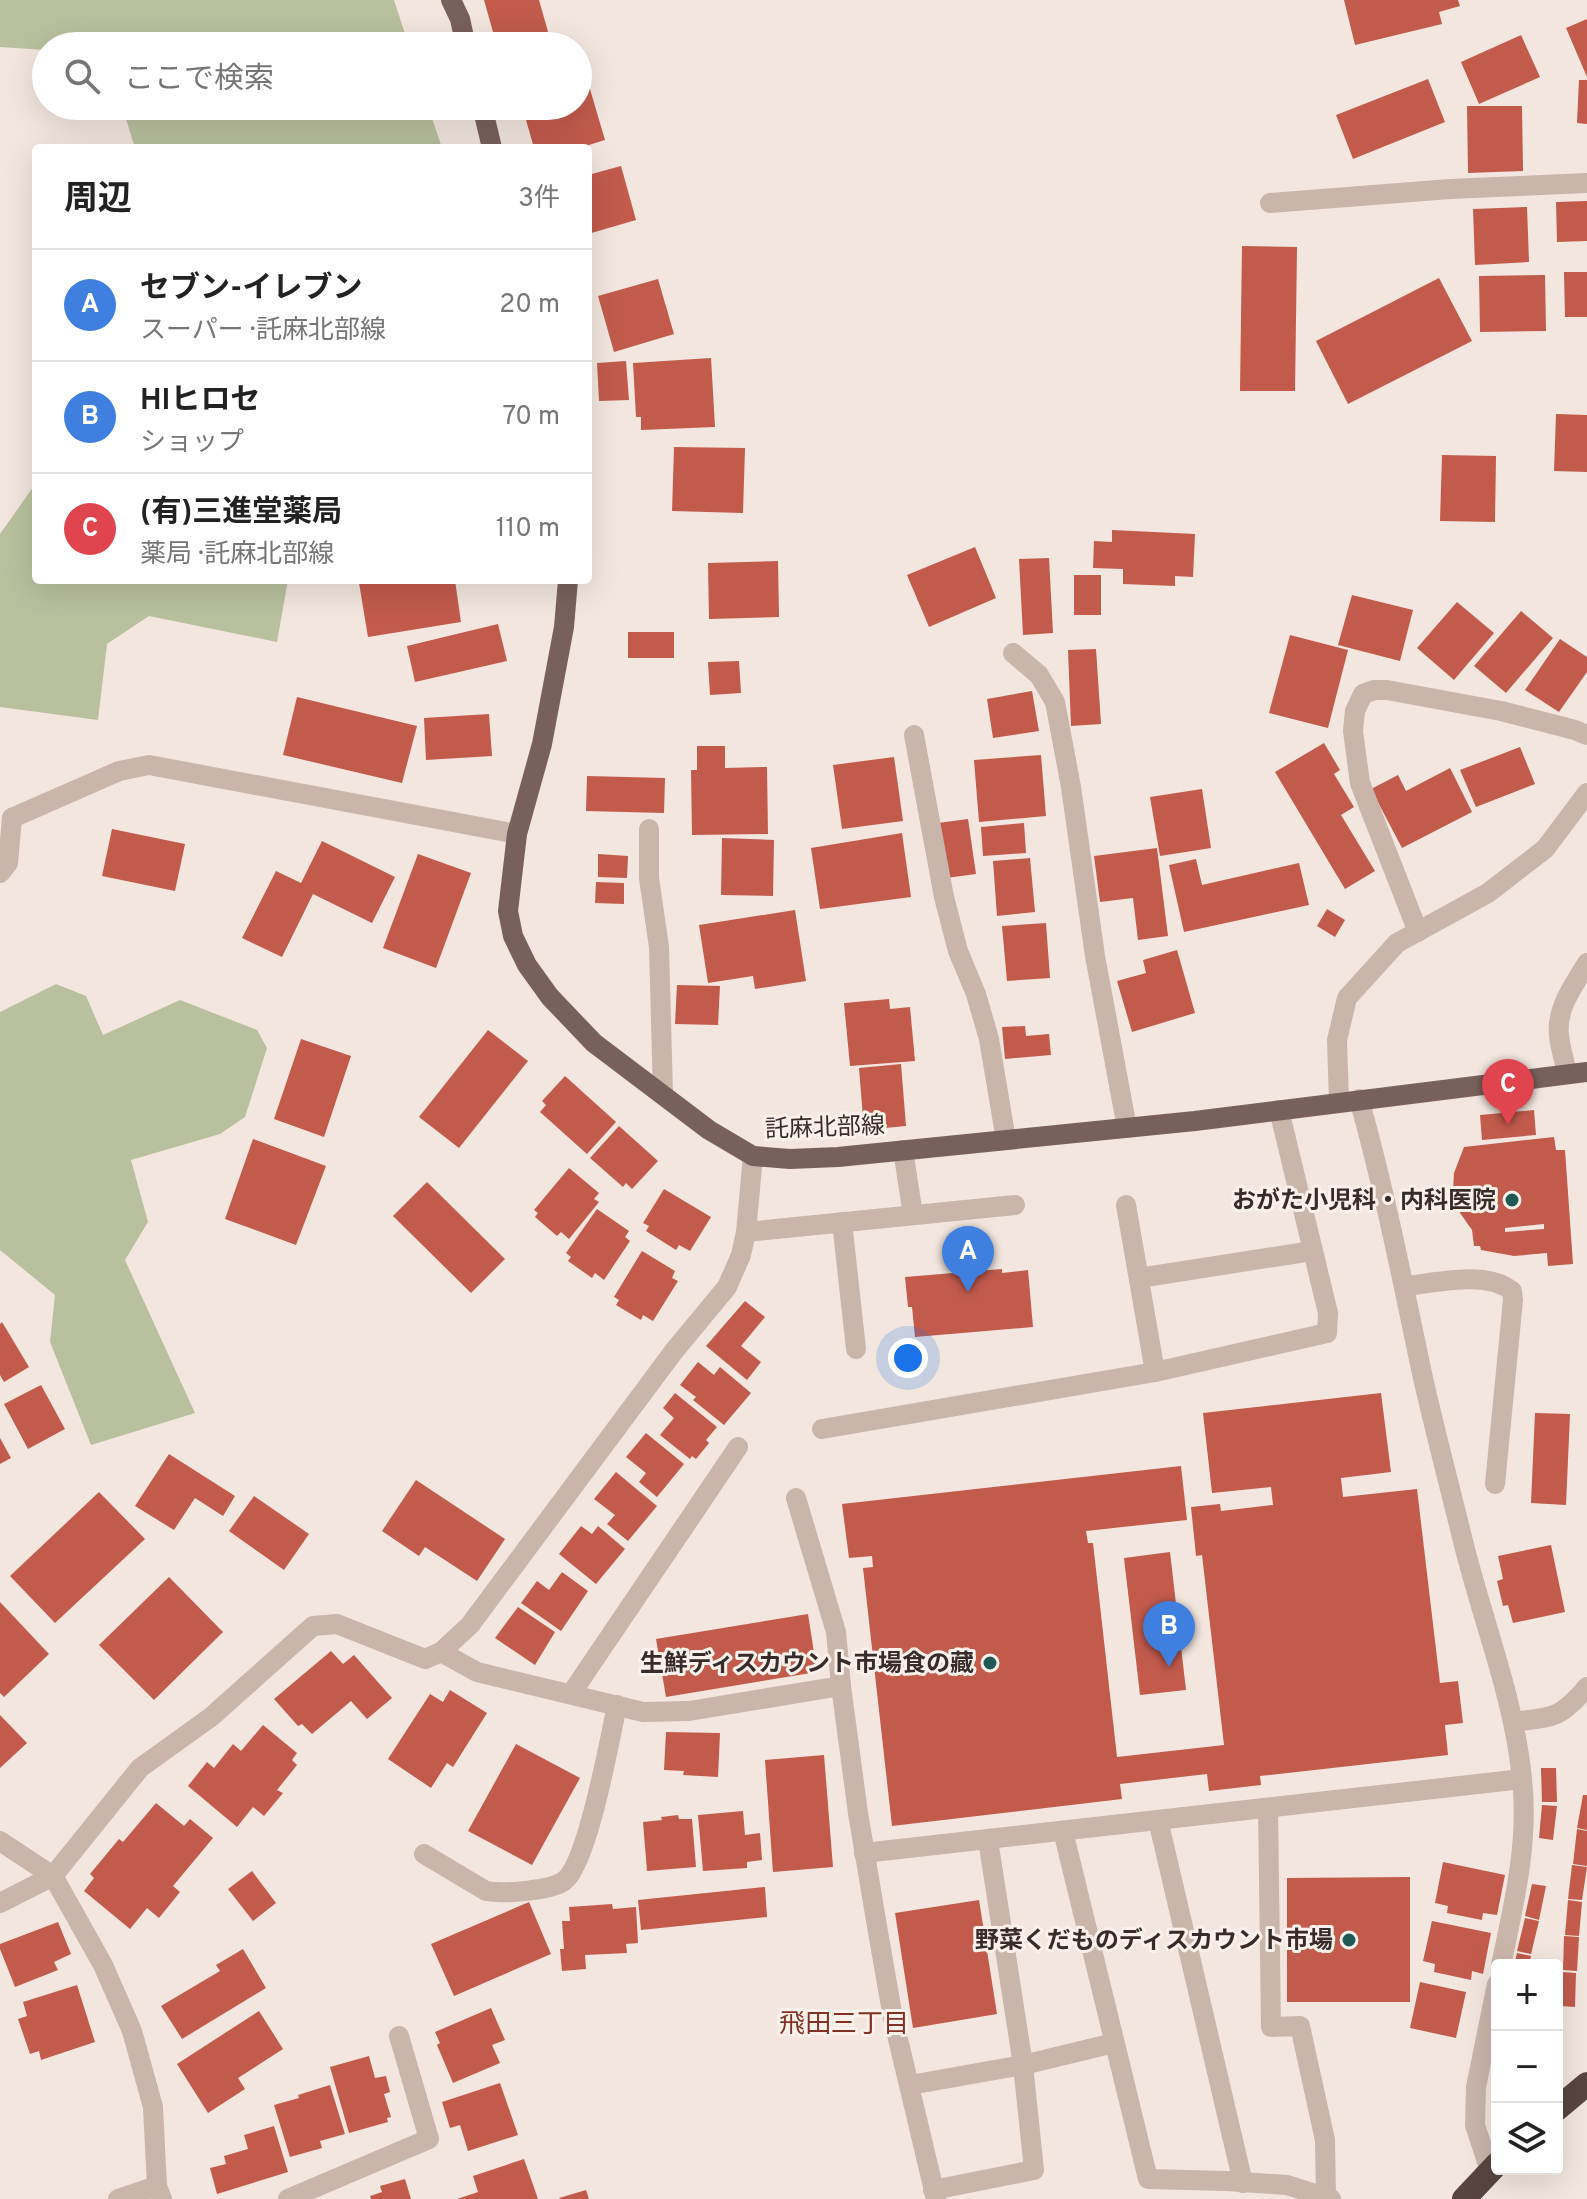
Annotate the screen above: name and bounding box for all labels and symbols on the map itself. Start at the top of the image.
pin: C [1482,1059,1534,1125]
street label: 託麻北部線 [765,1112,886,1146]
place label: おがた小児科・内科医院 [1232,1187,1496,1217]
marker: おがた小児科・内科医院 [1503,1191,1521,1209]
pin: A [942,1226,994,1292]
your location [888,1338,928,1378]
pin: B [1143,1601,1195,1667]
place label: 生鮮ディスカウント市場食の藏 [640,1650,974,1680]
marker: 生鮮ディスカウント市場食の藏 [981,1654,999,1672]
place label: 野菜くだものディスカウント市場 [975,1927,1333,1957]
marker: 野菜くだものディスカウント市場 [1340,1931,1358,1949]
district label: 飛田三丁目 [779,2009,909,2042]

